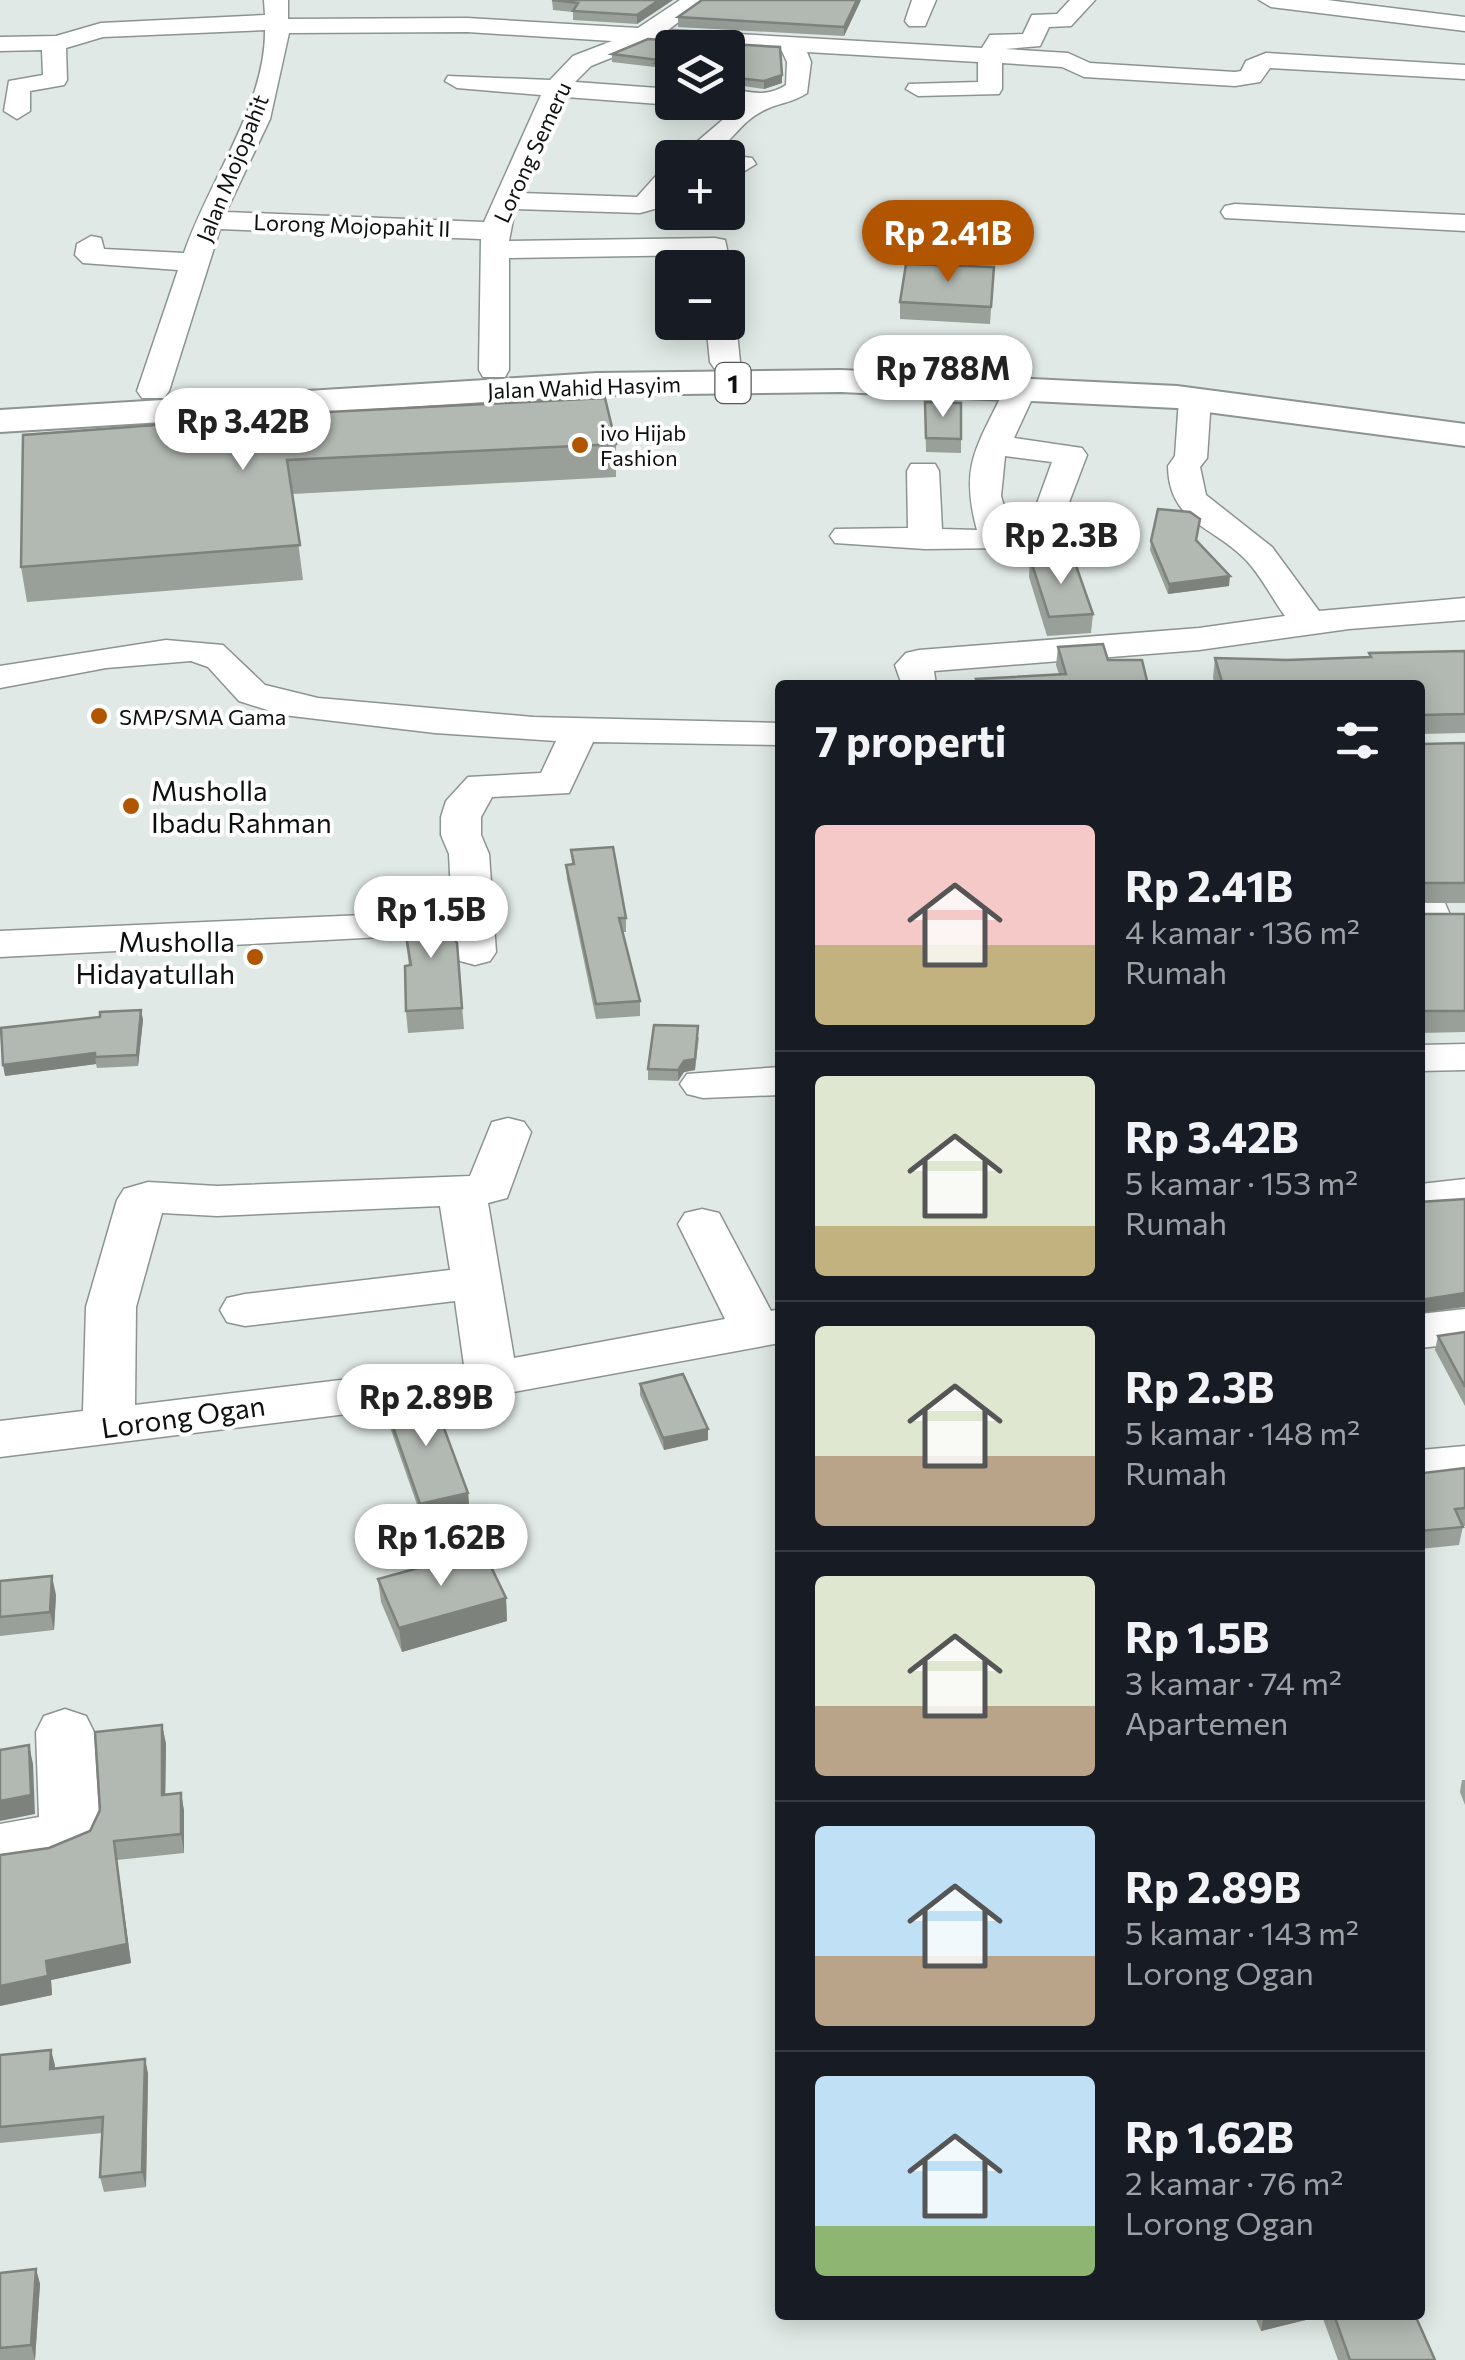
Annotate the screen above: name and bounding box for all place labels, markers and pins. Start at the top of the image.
pin: Rp 2.41B [845,200,1051,285]
pin: Rp 788M [851,335,1035,420]
pin: Rp 3.42B [140,388,346,473]
place label: ivo Hijab Fashion [600,419,686,471]
marker: ivo Hijab Fashion [569,434,591,456]
pin: Rp 2.3B [969,502,1153,587]
place label: SMP/SMA Gama [119,703,286,730]
marker: SMP/SMA Gama [88,705,110,727]
place label: Musholla Ibadu Rahman [151,773,332,839]
marker: Musholla Ibadu Rahman [120,795,142,817]
pin: Rp 1.5B [339,876,523,961]
place label: Musholla Hidayatullah [75,924,235,990]
marker: Musholla Hidayatullah [244,946,266,968]
pin: Rp 2.89B [323,1364,529,1449]
pin: Rp 1.62B [338,1504,544,1589]

